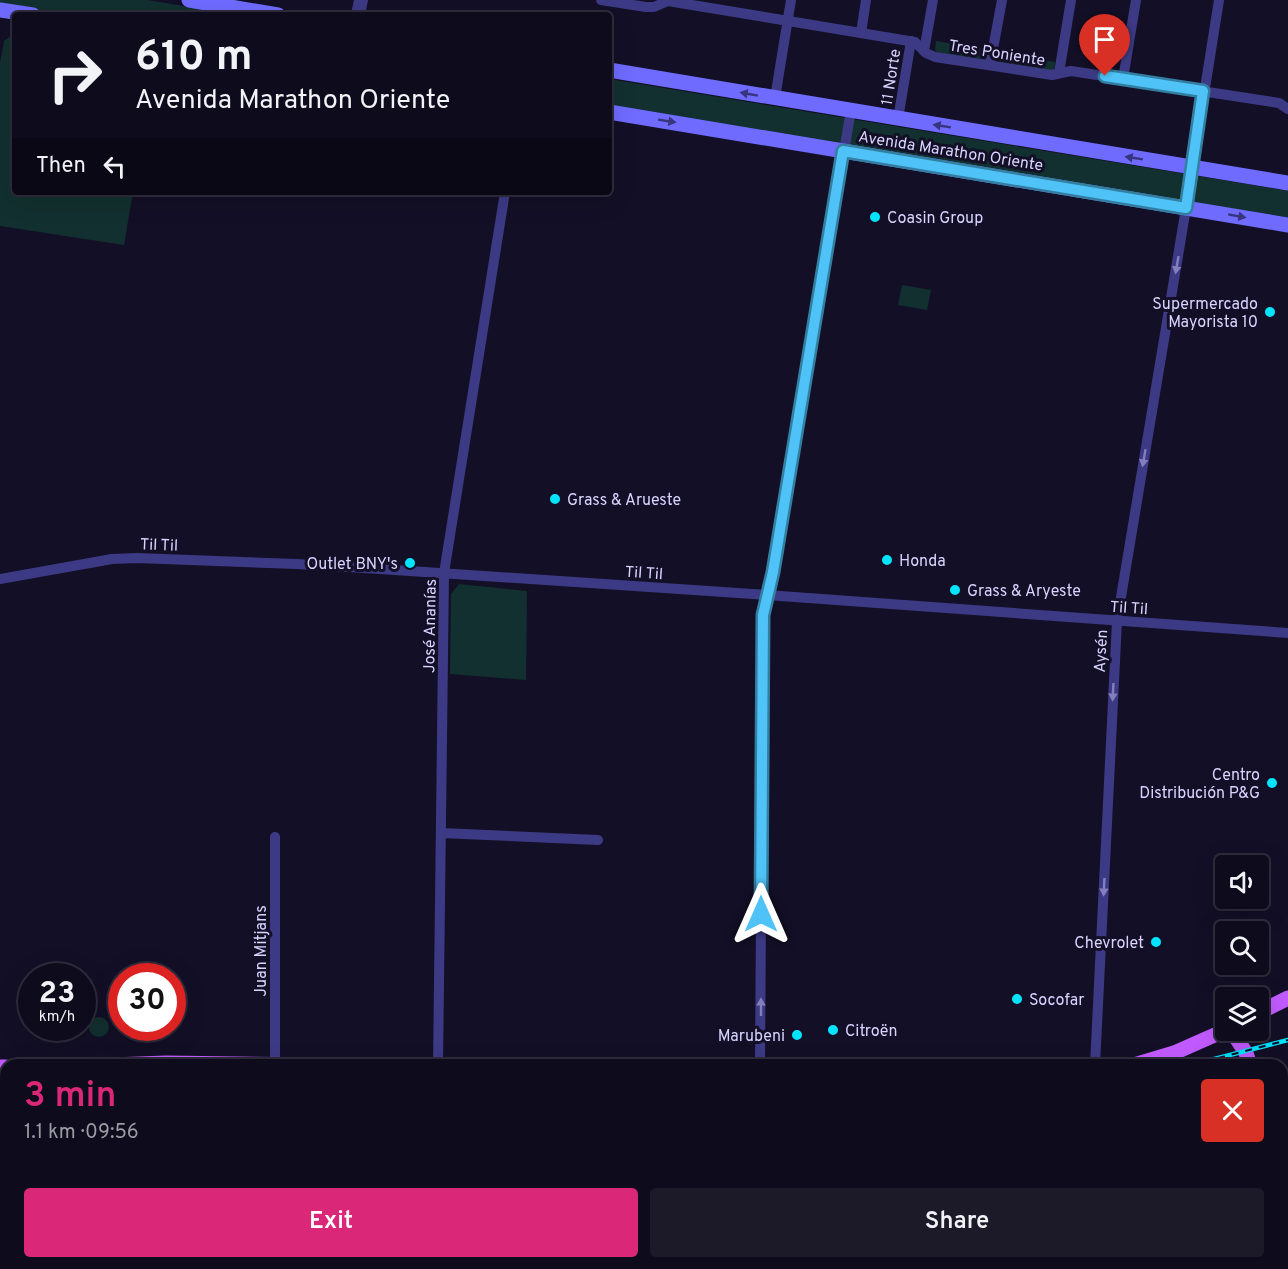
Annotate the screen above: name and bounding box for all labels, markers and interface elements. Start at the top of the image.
pin [1079,14,1130,76]
icon: arrive [1088,23,1121,56]
text: 610 m [135,32,253,85]
icon: right [36,36,114,114]
street label: Tres Poniente [947,36,1046,71]
street label: 11 Norte [878,48,906,107]
text: Avenida Marathon Oriente [135,84,450,118]
one-way arrow [740,89,759,98]
one-way arrow [657,117,676,126]
one-way arrow [932,121,951,130]
street label: Avenida Marathon Oriente [857,127,1045,176]
icon: left [98,150,131,183]
text: Then [36,153,86,180]
one-way arrow [1124,153,1143,162]
place label: Coasin Group [887,209,983,229]
marker: Coasin Group [868,210,882,224]
one-way arrow [1228,212,1247,221]
one-way arrow [1172,256,1181,275]
place label: Supermercado Mayorista 10 [1152,295,1258,333]
marker: Supermercado Mayorista 10 [1263,305,1277,319]
one-way arrow [1140,448,1149,467]
place label: Grass & Arueste [567,491,681,511]
marker: Grass & Arueste [548,492,562,506]
street label: Til Til [139,535,178,557]
place label: Honda [899,552,946,572]
marker: Honda [880,553,894,567]
place label: Outlet BNY's [307,555,398,575]
marker: Outlet BNY's [403,556,417,570]
street label: Til Til [624,563,664,585]
street label: José Ananías [420,579,442,673]
place label: Grass & Aryeste [967,582,1081,602]
marker: Grass & Aryeste [948,583,962,597]
street label: Til Til [1109,598,1149,620]
street label: Aysén [1091,629,1113,673]
one-way arrow [1109,683,1118,702]
place label: Centro Distribución P&G [1139,766,1260,804]
marker: Centro Distribución P&G [1265,776,1279,790]
map controls [1215,855,1269,1041]
button: sound [1215,855,1269,909]
one-way arrow [1099,878,1108,897]
position arrow [729,882,793,946]
street label: Juan Mitjans [252,905,272,997]
button: search [1215,921,1269,975]
place label: Chevrolet [1074,934,1144,954]
marker: Chevrolet [1149,935,1163,949]
speed limit sign: 30 [108,963,186,1041]
text: 23 [39,976,75,1013]
button: layers [1215,987,1269,1041]
place label: Socofar [1029,991,1085,1011]
marker: Socofar [1010,992,1024,1006]
one-way arrow [756,997,766,1016]
text: km/h [39,1008,75,1027]
place label: Citroën [845,1022,897,1042]
marker: Citroën [826,1023,840,1037]
place label: Marubeni [718,1027,785,1047]
marker: Marubeni [790,1028,804,1042]
text: 3 min [24,1074,116,1120]
button: close [1201,1079,1264,1142]
text: 1.1 km · 09:56 [24,1120,139,1146]
button: Exit [24,1188,638,1257]
button: Share [650,1188,1264,1257]

